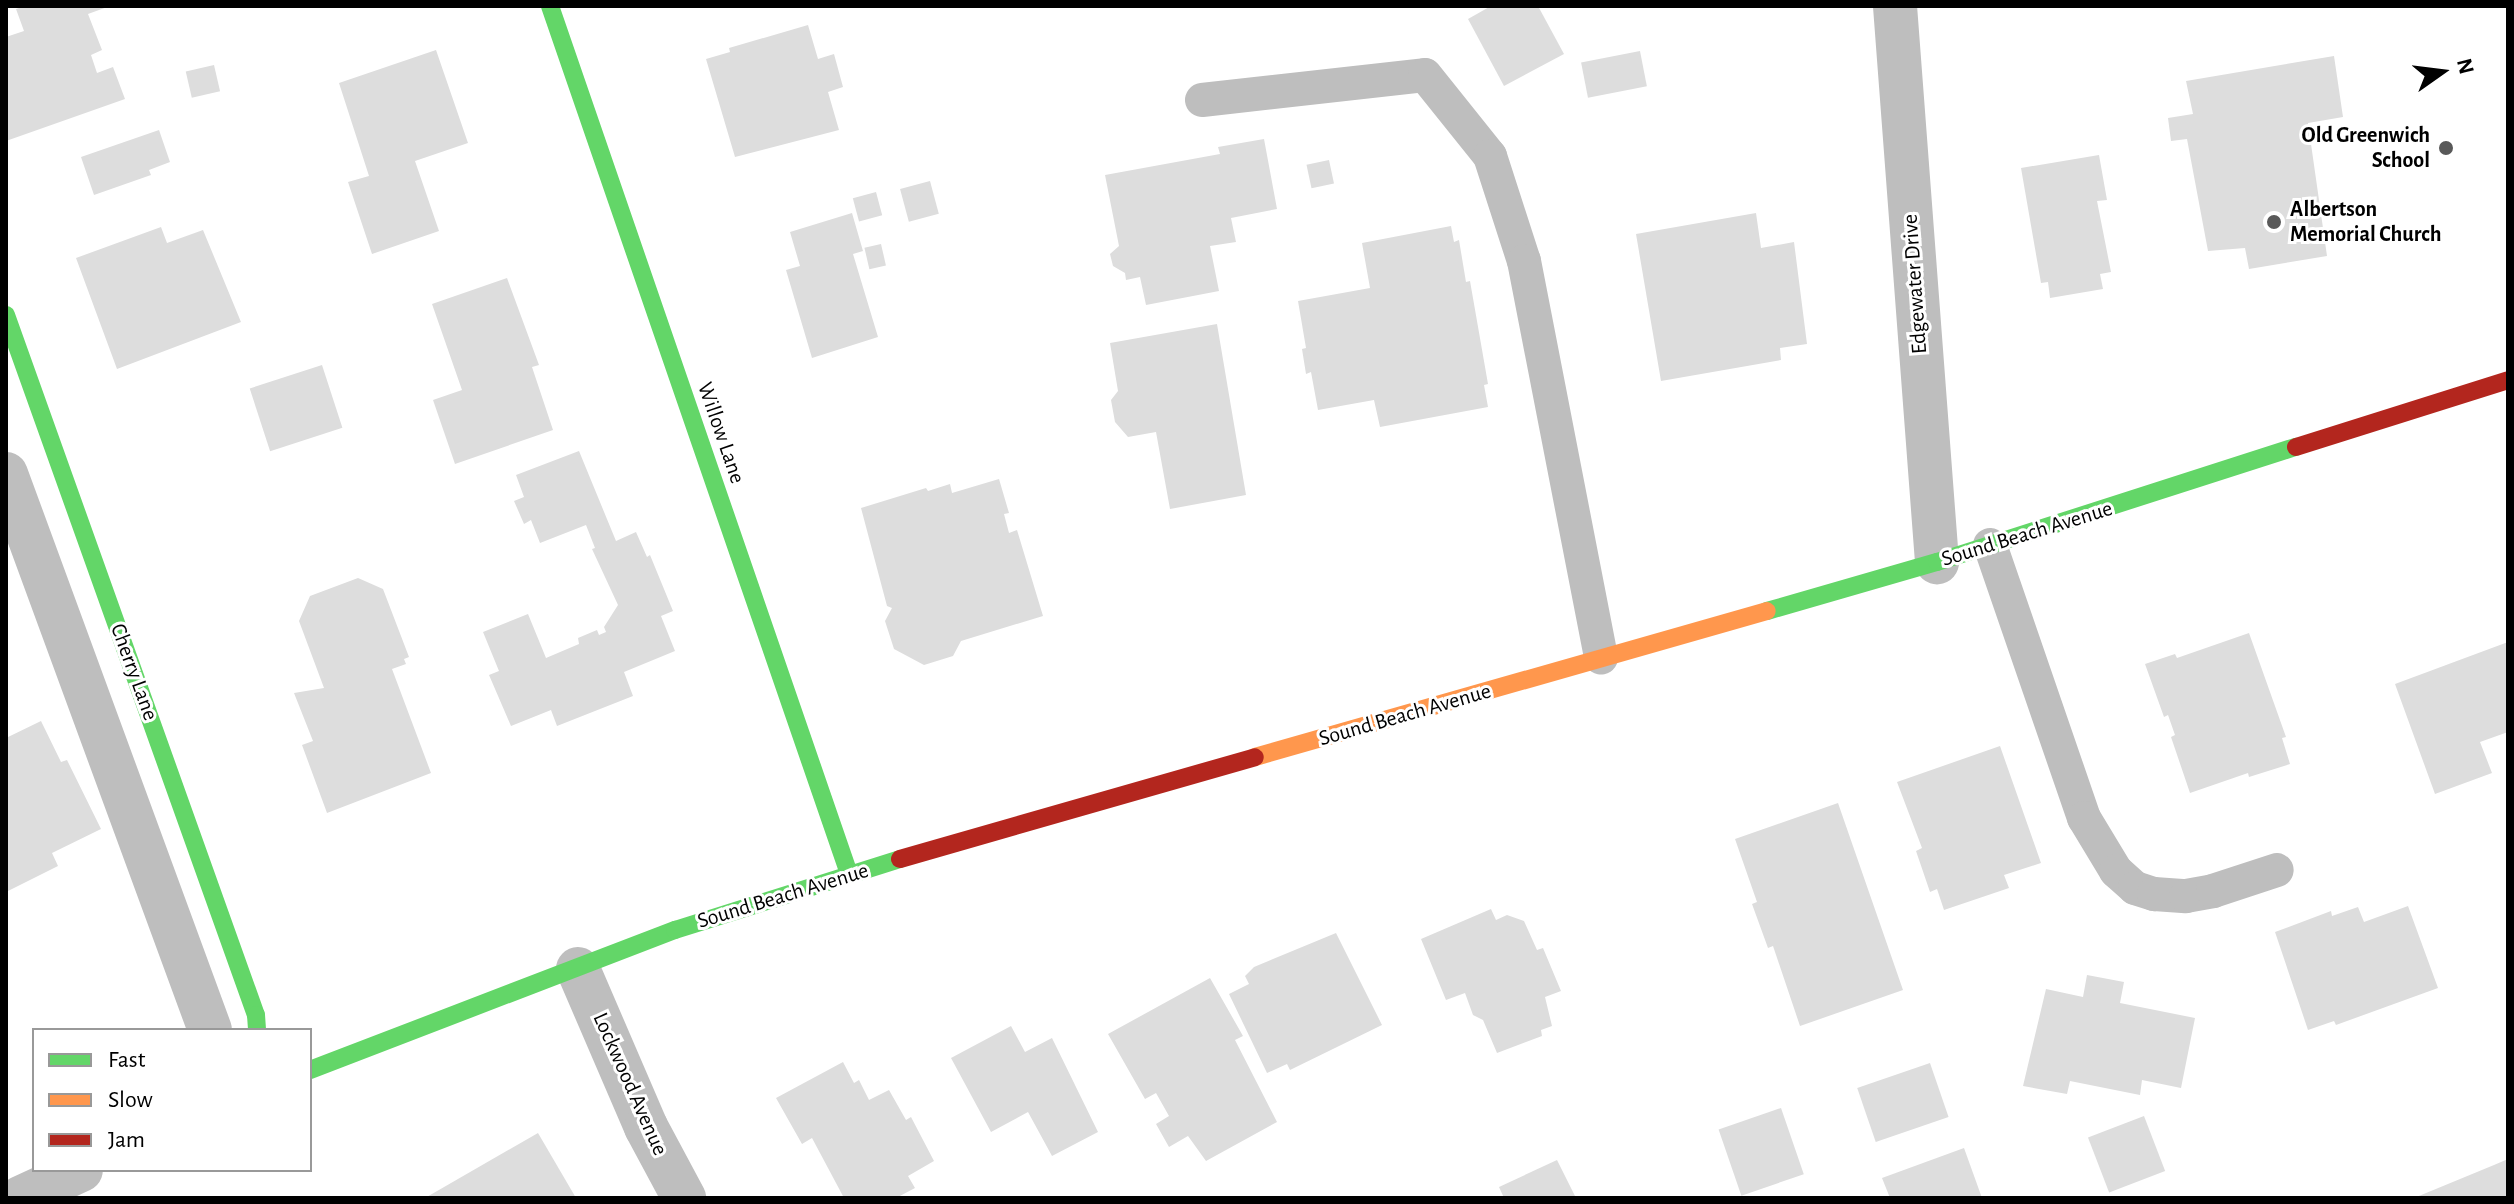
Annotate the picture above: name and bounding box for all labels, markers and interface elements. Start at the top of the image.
north arrow [2402,32,2482,112]
text: N [2453,56,2478,76]
place label: Old Greenwich School [2302,122,2430,174]
marker: Old Greenwich School [2437,139,2455,157]
place label: Albertson Memorial Church [2290,196,2441,248]
street label: Edgewater Drive [1897,213,1933,355]
marker: Albertson Memorial Church [2265,213,2283,231]
street label: Willow Lane [691,379,751,487]
street label: Sound Beach Avenue [1938,495,2116,573]
street label: Cherry Lane [104,620,164,724]
street label: Sound Beach Avenue [1316,678,1494,752]
street label: Sound Beach Avenue [694,857,872,935]
street label: Lockwood Avenue [587,1009,673,1159]
legend [32,1028,312,1172]
text: Fast [108,1048,145,1072]
text: Slow [108,1088,153,1112]
text: Jam [108,1128,145,1152]

